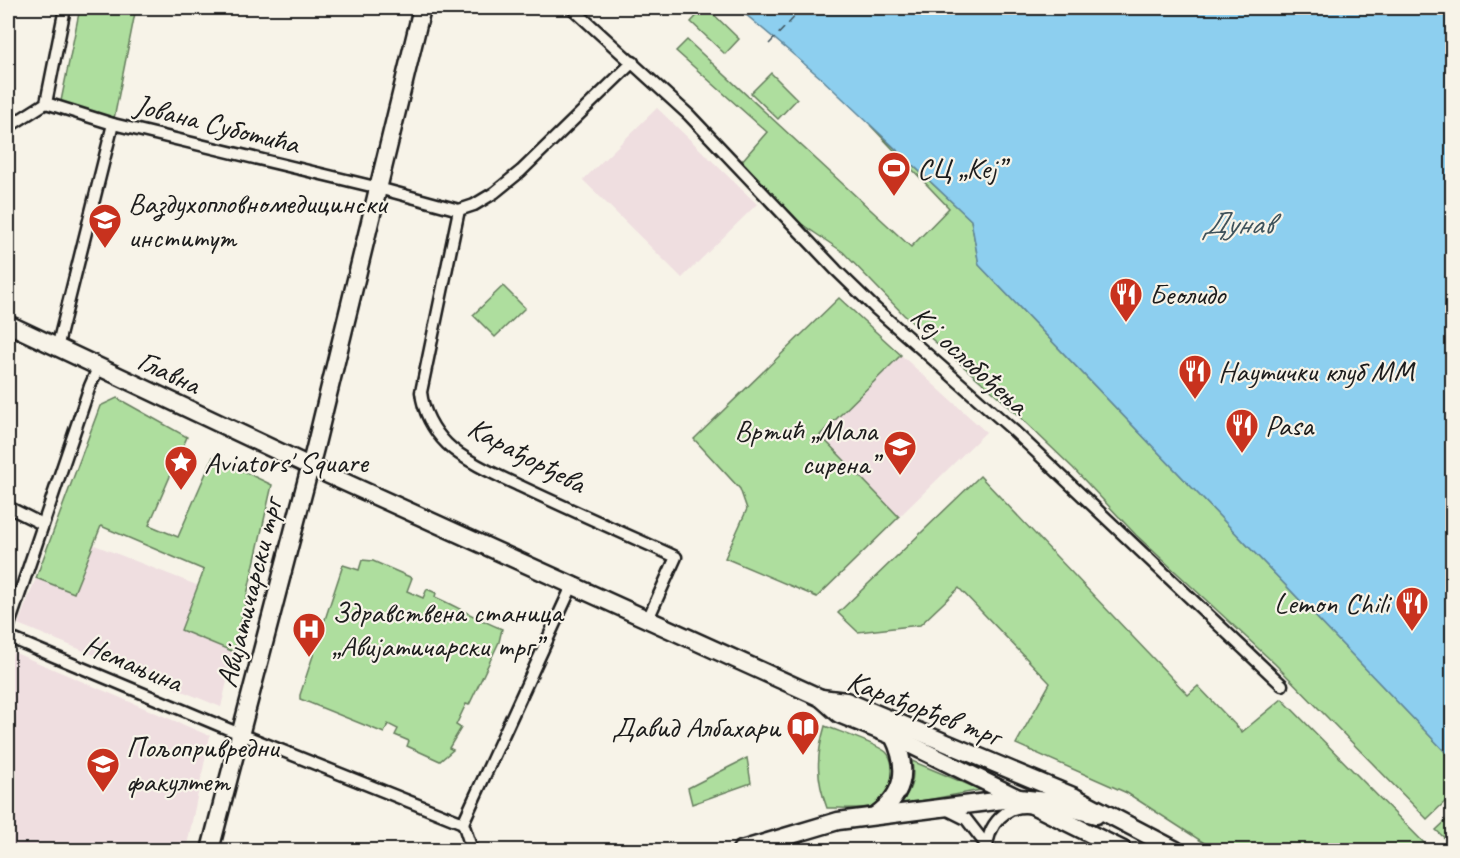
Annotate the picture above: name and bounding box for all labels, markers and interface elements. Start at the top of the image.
street label: Јована Суботића [129,85,305,163]
place label: СЦ „Кеј” [917,149,1011,187]
sports icon: СЦ „Кеј” [876,150,912,197]
place label: Ваздухопловномедицински институт [128,184,389,256]
school or university icon: Ваздухопловномедицински институт [87,202,123,249]
water label: Дунав [1201,203,1282,244]
place label: Беолидо [1149,275,1227,313]
restaurant icon: Беолидо [1108,276,1144,323]
street label: Кеј ослобођења [903,297,1038,424]
street label: Главна [132,341,208,404]
place label: Наутички клуб ММ [1218,352,1416,390]
restaurant icon: Наутички клуб ММ [1177,353,1213,400]
place label: Pasa [1265,406,1315,444]
restaurant icon: Pasa [1224,407,1260,454]
street label: Карађорђева [462,408,594,503]
place label: Вртић „Мала сирена” [734,411,884,483]
school or university icon: Вртић „Мала сирена” [882,429,918,476]
place label: Aviators' Square [204,443,370,481]
place icon: Aviators' Square [163,444,199,491]
street label: Авијатичарски трг [207,490,292,691]
place label: Lemon Chili [1274,584,1392,622]
restaurant icon: Lemon Chili [1394,585,1430,632]
place label: Здравствена станица „Авијатичарски трг” [332,593,565,665]
hospital icon: Здравствена станица „Авијатичарски трг” [291,611,327,658]
street label: Немањина [78,625,190,702]
street label: Карађорђев трг [842,661,1009,756]
place label: Давид Албахари [612,708,782,746]
library icon: Давид Албахари [785,709,821,756]
place label: Пољопривредни факултет [126,728,281,800]
school or university icon: Пољопривредни факултет [85,746,121,793]

